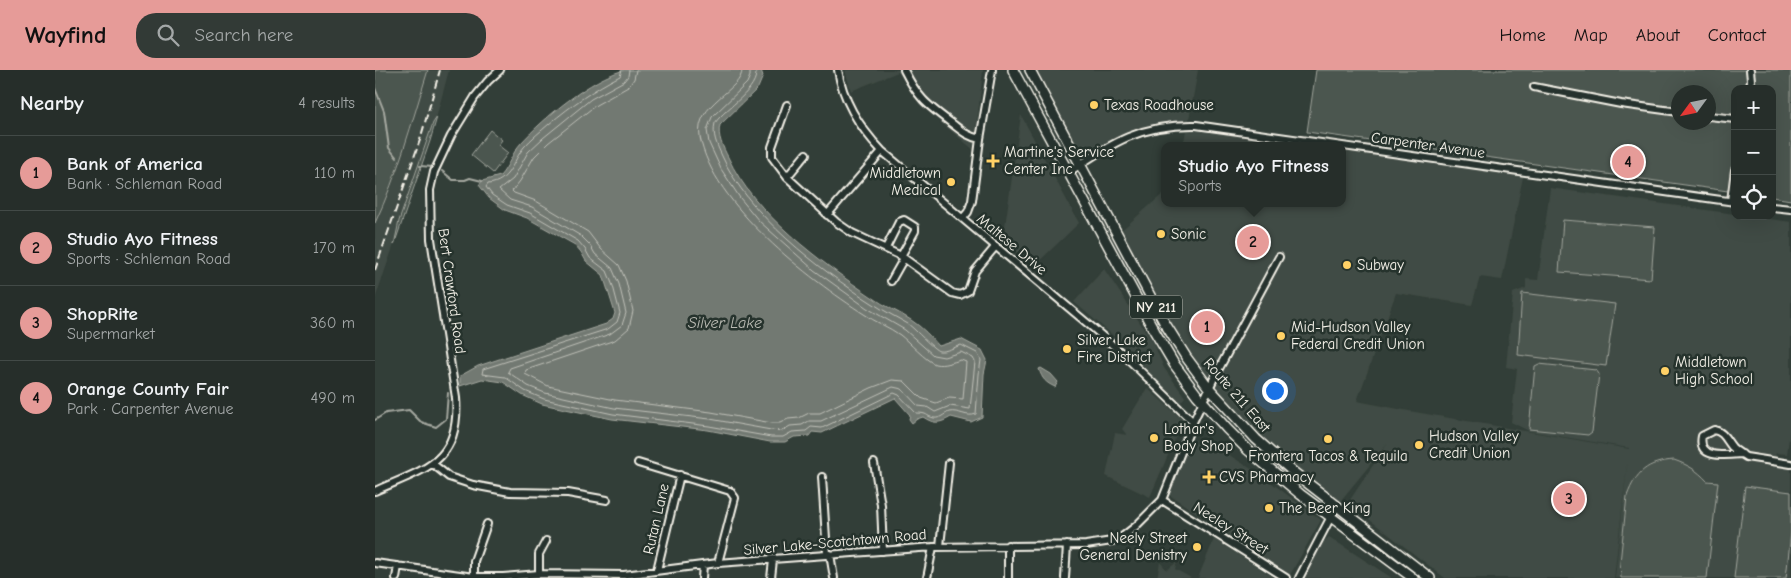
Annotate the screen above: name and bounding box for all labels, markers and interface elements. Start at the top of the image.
search box [136,13,486,58]
text: Wayfind [25,21,106,49]
icon: search [154,21,182,49]
text: Search here [194,24,293,46]
text: Home [1499,25,1546,46]
text: Map [1574,25,1608,46]
text: About [1636,25,1680,46]
text: Contact [1708,25,1766,46]
north arrow [1671,85,1716,130]
map controls [1731,85,1776,220]
button: + [1731,85,1776,130]
text: Nearby [20,91,84,115]
text: 4 results [298,94,355,112]
place label: Texas Roadhouse [1104,96,1214,114]
marker: Texas Roadhouse [1088,99,1100,111]
street label: Carpenter Avenue [1370,128,1487,162]
button: − [1731,130,1776,175]
popup [1161,142,1346,207]
place label: Martine's Service Center Inc [1004,143,1115,178]
pin: 4 [1612,143,1644,181]
text: Bank of America [67,153,203,175]
marker: Martine's Service Center Inc [986,154,1000,168]
text: Studio Ayo Fitness [1178,155,1329,177]
text: 1 [33,164,39,182]
text: 110 m [314,164,355,182]
place label: Middletown Medical [869,164,941,199]
text: Bank · Schleman Road [67,175,222,193]
button: locate [1731,175,1776,220]
marker: Middletown Medical [945,176,957,188]
text: Sports [1178,177,1222,195]
street label: Maltese Drive [973,209,1051,279]
pin: 2 [1237,223,1269,261]
place label: Sonic [1171,225,1206,243]
street label: Bert Crawford Road [434,227,470,355]
text: Studio Ayo Fitness [67,228,218,250]
marker: Sonic [1155,228,1167,240]
text: 2 [32,239,40,257]
text: 170 m [313,239,355,257]
text: Sports · Schleman Road [67,250,231,268]
place label: Subway [1357,256,1404,274]
marker: Subway [1341,259,1353,271]
road number: NY 211 [1130,296,1182,318]
text: ShopRite [67,303,138,325]
pin: 1 [1191,308,1223,346]
text: 3 [32,314,40,332]
text: 360 m [310,314,355,332]
water label: Silver Lake [688,314,762,332]
place label: Mid-Hudson Valley Federal Credit Union [1291,318,1425,353]
text: Supermarket [67,325,155,343]
marker: Mid-Hudson Valley Federal Credit Union [1275,330,1287,342]
place label: Silver Lake Fire District [1077,331,1152,366]
marker: Silver Lake Fire District [1061,343,1073,355]
place label: Middletown High School [1675,353,1753,388]
street label: Route 211 East [1200,354,1275,436]
marker: Middletown High School [1659,365,1671,377]
text: Orange County Fair [67,378,229,400]
your location [1262,378,1288,404]
text: 4 [32,389,40,407]
text: 490 m [310,389,355,407]
text: Park · Carpenter Avenue [67,400,233,418]
place label: Lothar's Body Shop [1164,420,1233,455]
place label: Hudson Valley Credit Union [1429,427,1519,462]
marker: Lothar's Body Shop [1148,432,1160,444]
marker: Frontera Tacos & Tequila [1322,433,1334,445]
marker: Hudson Valley Credit Union [1413,439,1425,451]
place label: Frontera Tacos & Tequila [1248,447,1408,465]
place label: CVS Pharmacy [1219,468,1314,486]
marker: CVS Pharmacy [1203,471,1215,483]
pin: 3 [1553,480,1585,518]
street label: Rutan Lane [639,481,673,556]
street label: Neeley Street [1190,498,1272,559]
place label: The Beer King [1279,499,1371,517]
marker: The Beer King [1263,502,1275,514]
street label: Silver Lake-Scotchtown Road [743,525,927,559]
place label: Neely Street General Denistry [1079,529,1188,564]
marker: Neely Street General Denistry [1191,541,1203,553]

